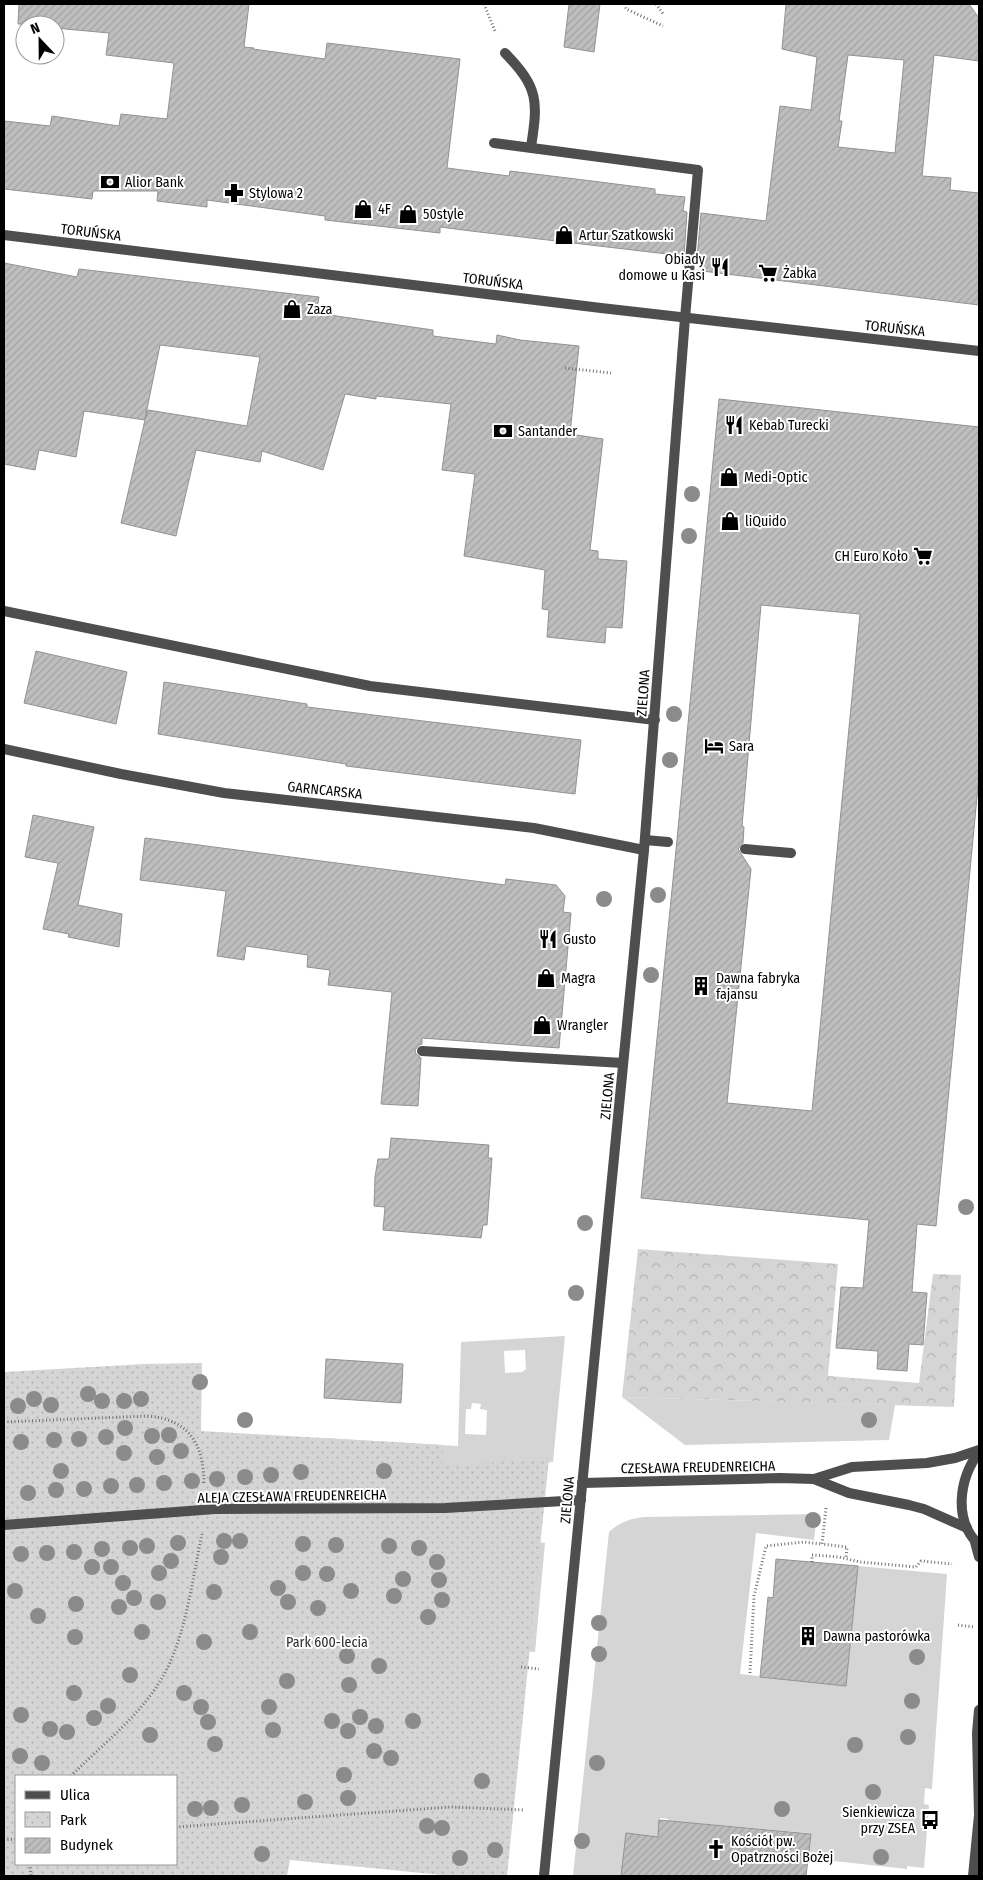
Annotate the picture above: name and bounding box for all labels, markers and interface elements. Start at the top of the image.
north arrow [15,15,65,65]
text: N [28,19,42,38]
bank icon: Alior Bank [99,171,121,193]
place label: Alior Bank [125,174,184,191]
pharmacy icon: Stylowa 2 [223,182,245,204]
place label: Stylowa 2 [249,185,303,202]
shop icon: 4F [352,198,374,220]
place label: 4F [378,201,391,218]
shop icon: 50style [397,203,419,225]
place label: 50style [423,206,464,223]
street label: TORUŃSKA [60,219,123,245]
shop icon: Artur Szatkowski [553,224,575,246]
place label: Artur Szatkowski [579,227,674,244]
place label: Obiady domowe u Kasi [618,251,706,284]
restaurant icon: Obiady domowe u Kasi [709,256,731,278]
supermarket icon: Żabka [757,262,779,284]
place label: Żabka [783,265,817,282]
street label: TORUŃSKA [462,268,525,294]
shop icon: Zaza [281,298,303,320]
place label: Zaza [307,301,333,318]
street label: TORUŃSKA [864,316,927,340]
restaurant icon: Kebab Turecki [723,414,745,436]
place label: Kebab Turecki [749,417,829,434]
bank icon: Santander [492,420,514,442]
place label: Santander [518,423,577,440]
shop icon: Medi-Optic [718,466,740,488]
place label: Medi-Optic [744,469,807,486]
shop icon: liQuido [719,510,741,532]
place label: liQuido [745,513,787,530]
supermarket icon: CH Euro Koło [912,545,934,567]
place label: CH Euro Koło [834,548,908,565]
street label: ZIELONA [633,668,654,717]
hotel icon: Sara [703,735,725,757]
place label: Sara [729,738,754,755]
street label: GARNCARSKA [287,778,364,803]
restaurant icon: Gusto [537,928,559,950]
place label: Gusto [563,931,596,948]
shop icon: Magra [535,967,557,989]
place label: Magra [561,970,596,987]
place label: Dawna fabryka fajansu [716,970,800,1003]
building icon: Dawna fabryka fajansu [690,975,712,997]
shop icon: Wrangler [531,1014,553,1036]
place label: Wrangler [557,1017,608,1034]
street label: ZIELONA [597,1071,618,1120]
street label: CZESŁAWA FREUDENREICHA [621,1458,776,1477]
street label: ZIELONA [557,1475,578,1524]
street label: ALEJA CZESŁAWA FREUDENREICHA [197,1486,387,1507]
building icon: Dawna pastorówka [797,1625,819,1647]
place label: Dawna pastorówka [823,1628,931,1645]
park label: Park 600-lecia [286,1634,368,1651]
legend [15,1775,178,1865]
text: Ulica [60,1786,90,1804]
place label: Sienkiewicza przy ZSEA [842,1804,916,1837]
bus stop icon: Sienkiewicza przy ZSEA [919,1809,941,1831]
text: Park [60,1811,87,1829]
place label: Kościół pw. Opatrzności Bożej [731,1833,833,1866]
text: Budynek [60,1836,113,1854]
church icon: Kościół pw. Opatrzności Bożej [705,1838,727,1860]

